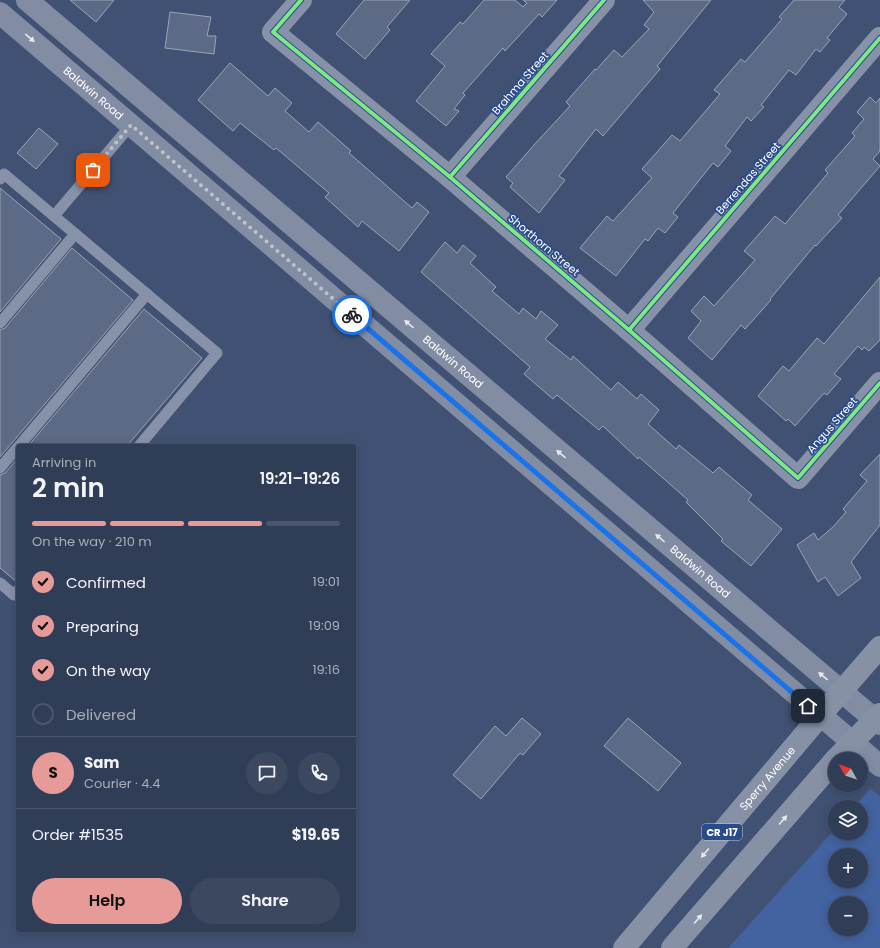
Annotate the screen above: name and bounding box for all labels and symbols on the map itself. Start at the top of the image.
one-way arrow [24,34,35,43]
street label: Brahma Street [488,48,552,118]
street label: Baldwin Road [60,63,127,123]
street label: Berrendas Street [712,138,784,218]
pin [76,153,110,187]
street label: Shorthorn Street [505,210,583,280]
courier [332,295,372,335]
one-way arrow [403,320,414,329]
street label: Baldwin Road [420,331,487,392]
street label: Angus Street [803,393,861,457]
one-way arrow [556,449,566,458]
one-way arrow [655,533,665,542]
street label: Baldwin Road [667,541,734,602]
one-way arrow [818,672,829,681]
pin [791,689,825,723]
street label: Sperry Avenue [736,743,799,814]
north arrow [828,752,868,792]
one-way arrow [778,815,787,826]
road number: CR J17 [702,824,742,840]
one-way arrow [700,847,709,858]
one-way arrow [693,913,702,924]

